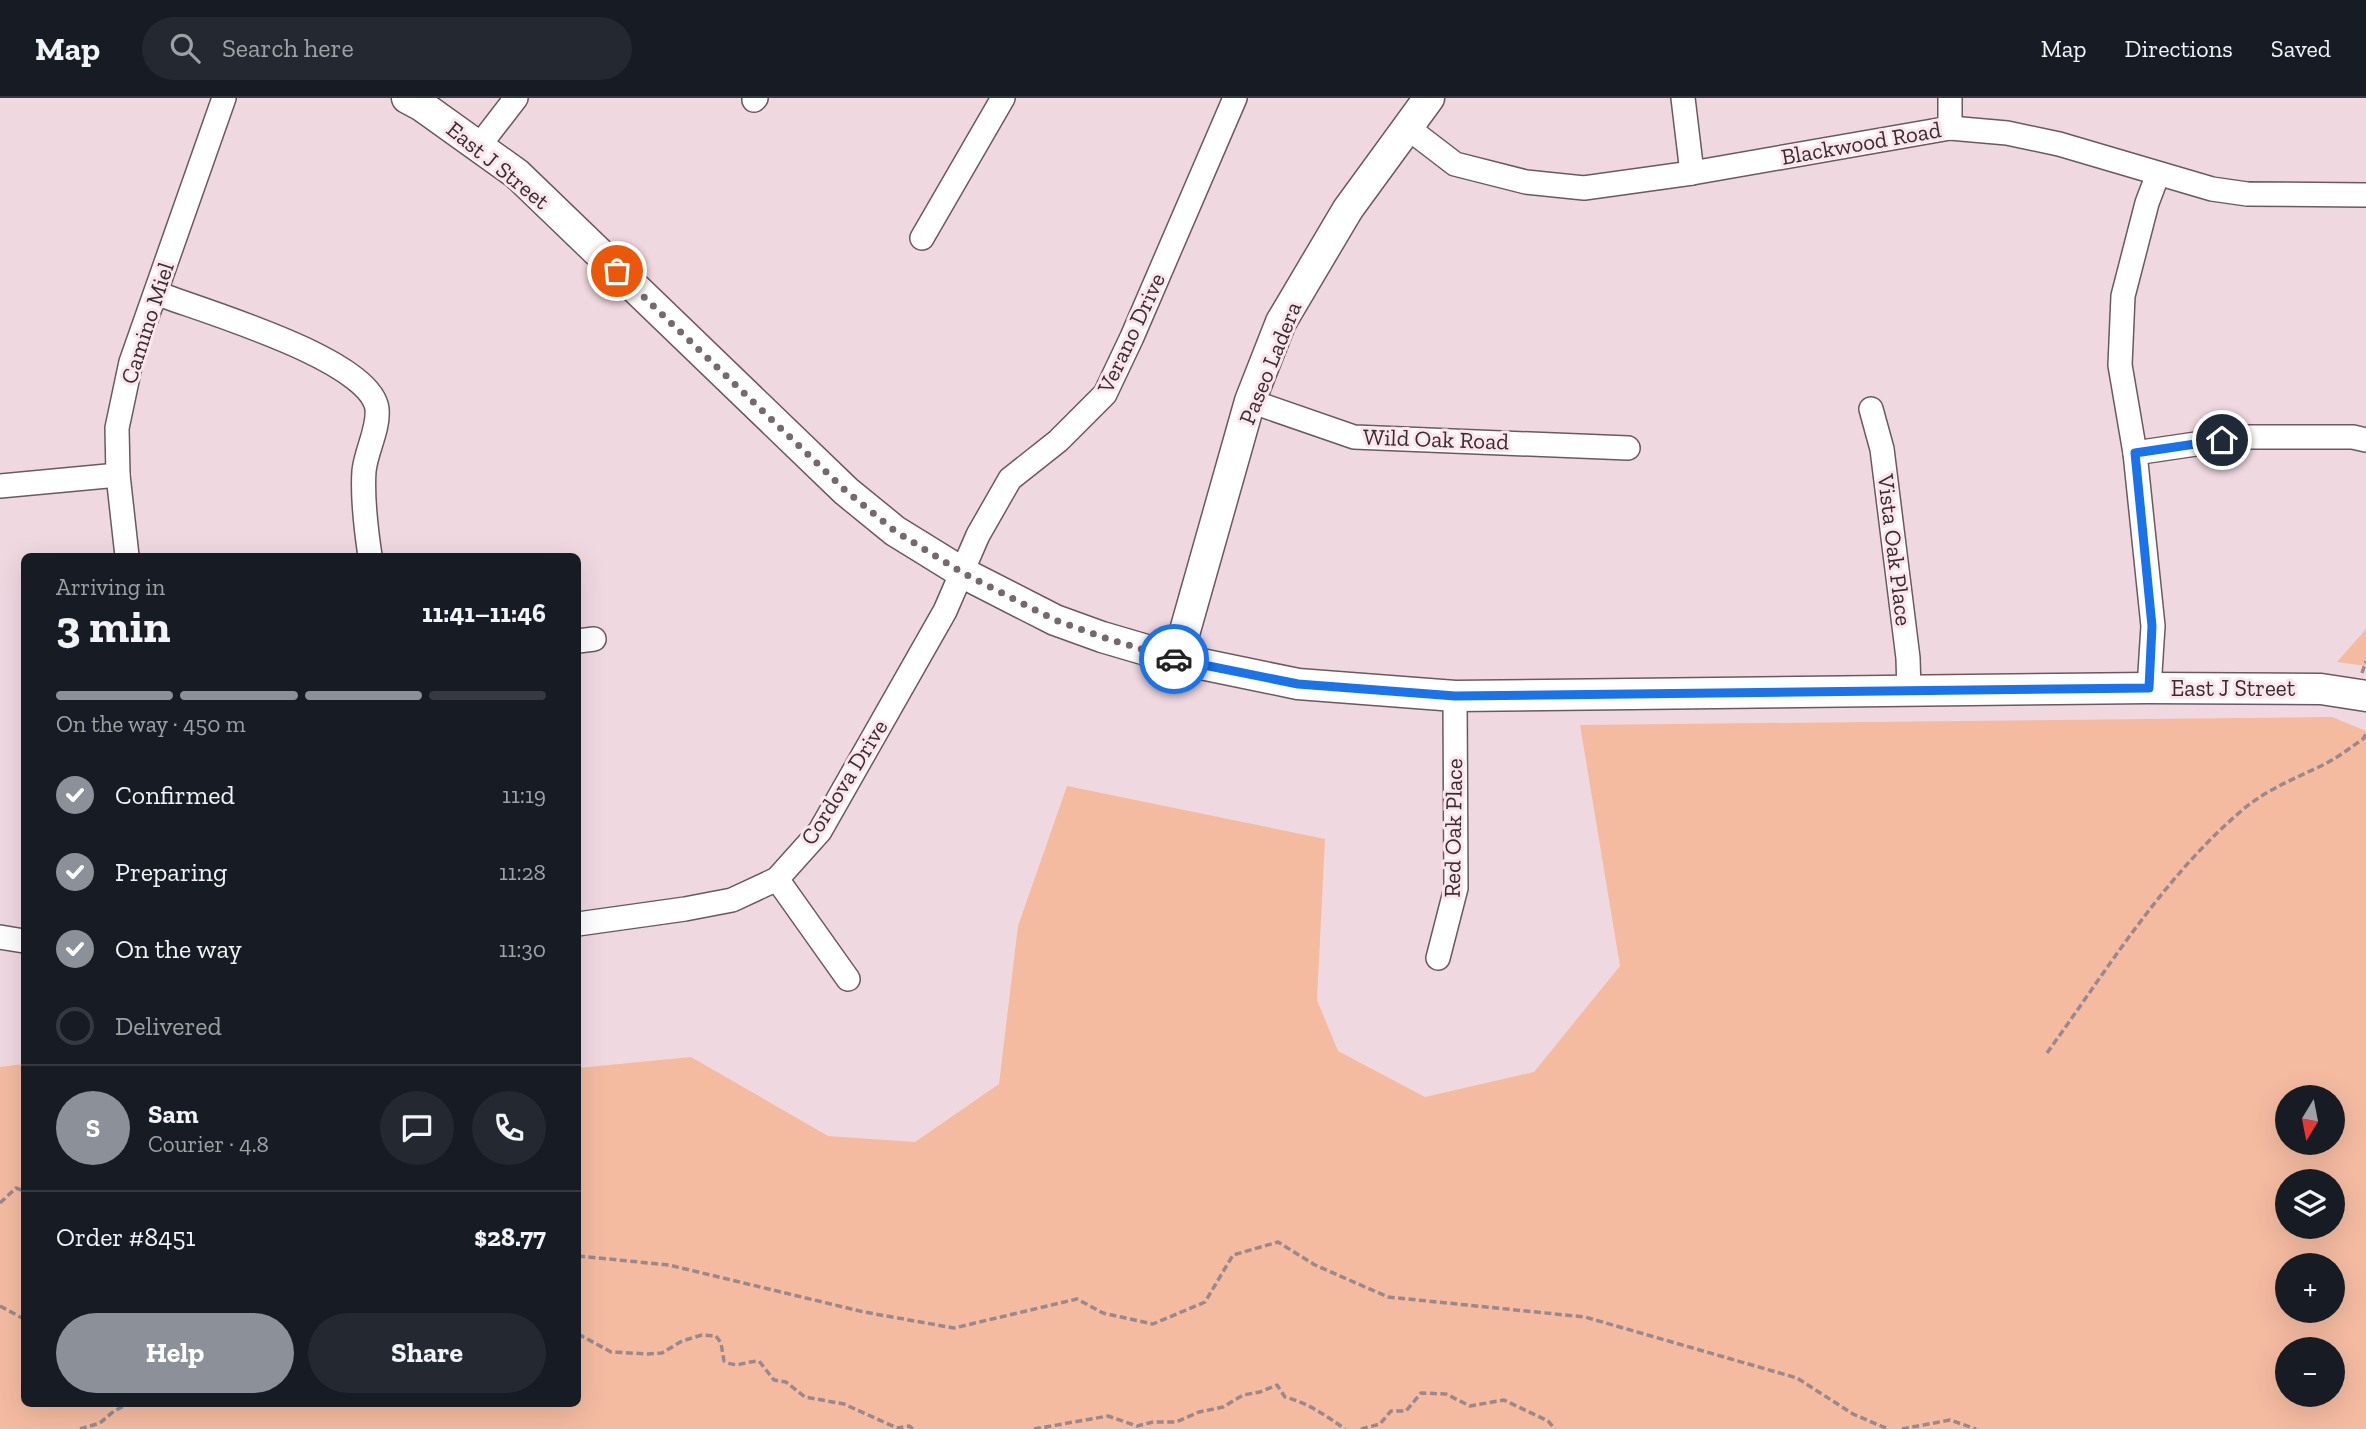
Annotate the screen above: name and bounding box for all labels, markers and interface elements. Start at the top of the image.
search box [142,17,632,80]
text: Map [35,29,100,68]
icon: search [166,29,204,67]
text: Search here [222,32,354,64]
text: Map [2041,34,2087,63]
text: Directions [2125,34,2233,63]
text: Saved [2271,34,2331,63]
street label: East J Street [441,115,555,215]
street label: Blackwood Road [1779,115,1943,171]
pin [587,241,647,301]
icon: bag [598,252,636,290]
street label: Camino Miel [114,259,180,387]
street label: Verano Drive [1091,268,1171,398]
street label: Paseo Ladera [1233,298,1307,428]
pin [2192,410,2252,470]
icon: home [2203,421,2241,459]
street label: Wild Oak Road [1363,422,1510,456]
street label: Vista Oak Place [1872,472,1918,627]
text: Arriving in [56,573,165,601]
text: 11:41–11:46 [422,597,546,629]
text: 3 min [56,599,170,654]
courier [1139,624,1209,694]
icon: car [1155,640,1193,678]
street label: East J Street [2171,674,2296,702]
text: On the way · 450 m [56,710,246,738]
street label: Cordova Drive [794,714,894,850]
street label: Red Oak Place [1438,758,1468,898]
icon: check [56,776,94,814]
text: Confirmed [115,779,235,811]
text: 11:19 [502,781,546,809]
icon: check [56,853,94,891]
text: Preparing [115,856,227,888]
text: 11:28 [499,858,546,886]
icon: check [56,930,94,968]
text: On the way [115,933,242,965]
text: 11:30 [499,935,546,963]
text: Delivered [115,1010,222,1042]
north arrow [2275,1085,2345,1155]
map controls [2275,1085,2345,1407]
button: chat [380,1091,454,1165]
button: phone [472,1091,546,1165]
text: Sam [148,1098,198,1130]
text: S [86,1112,100,1144]
text: Courier · 4.8 [148,1130,269,1158]
button: layers [2275,1169,2345,1239]
text: Order #8451 [56,1221,195,1253]
text: $28.77 [474,1221,546,1253]
button: + [2275,1253,2345,1323]
button: Help [56,1313,294,1393]
button: Share [308,1313,546,1393]
button: − [2275,1337,2345,1407]

